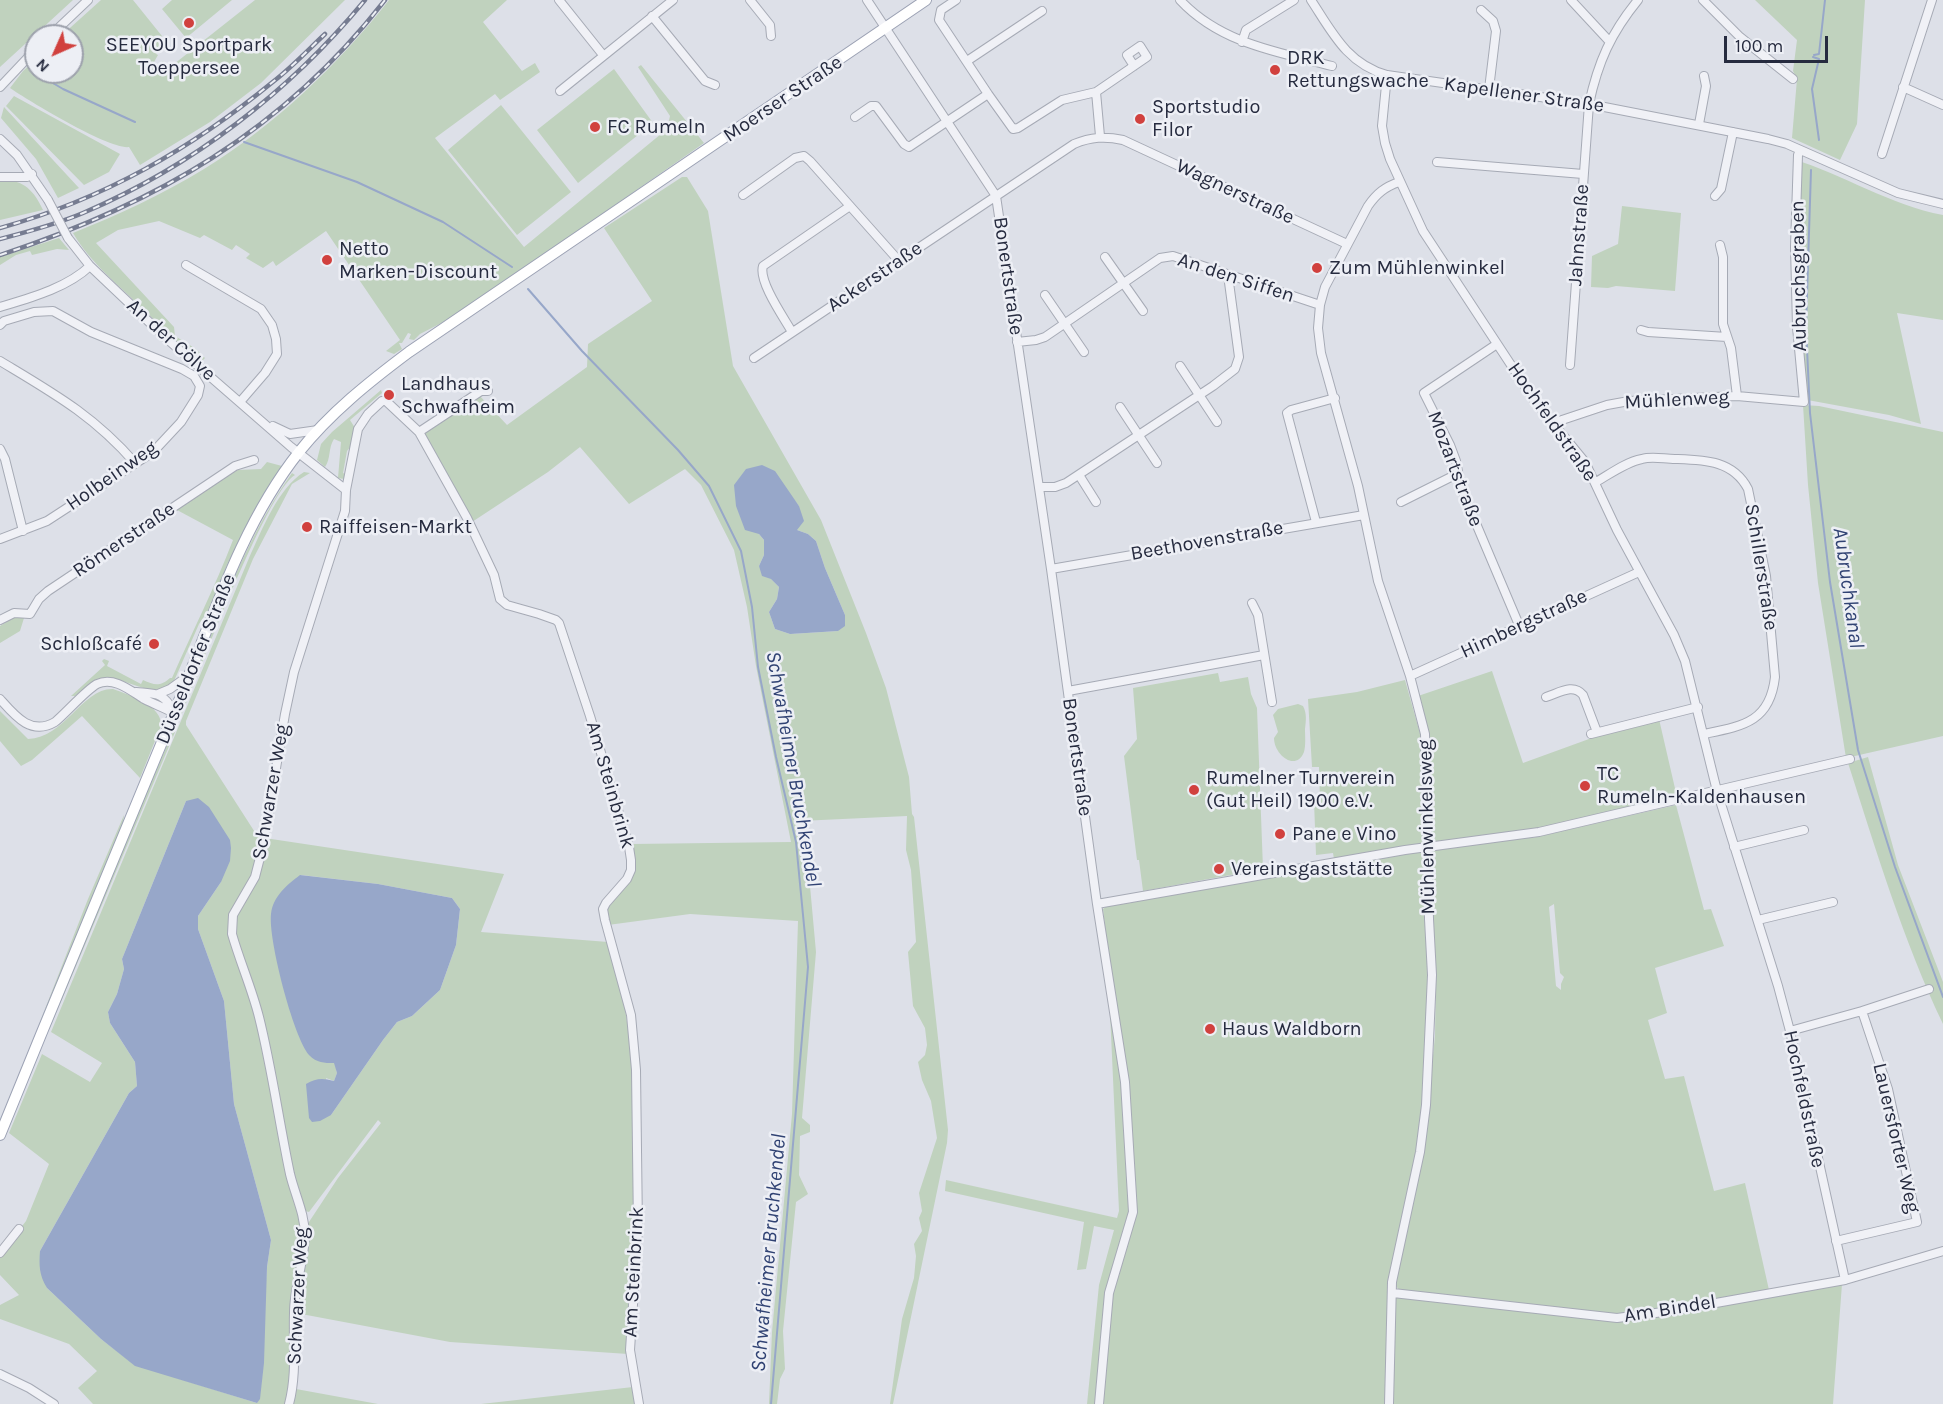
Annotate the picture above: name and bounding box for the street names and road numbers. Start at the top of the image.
street label: Moerser Straße [719,50,847,148]
street label: Kapellener Straße [1442,72,1606,118]
street label: Wagnerstraße [1172,154,1298,230]
street label: Jahnstraße [1563,183,1595,287]
street label: Aubruchsgraben [1786,200,1812,352]
street label: Bonertstraße [988,215,1028,337]
street label: Ackerstraße [823,236,927,318]
street label: An den Siffen [1175,248,1297,308]
street label: An der Cölve [122,294,220,386]
street label: Hochfeldstraße [1502,358,1602,486]
street label: Mühlenweg [1624,385,1730,415]
street label: Mozartstraße [1422,408,1488,530]
street label: Holbeinweg [62,436,162,516]
street label: Römerstraße [68,497,180,583]
street label: Schillerstraße [1739,502,1783,632]
street label: Beethovenstraße [1129,516,1285,566]
street label: Düsseldorfer Straße [151,570,241,748]
street label: Himbergstraße [1457,584,1591,664]
street label: Bonertstraße [1057,696,1097,818]
street label: Am Steinbrink [580,719,640,851]
street label: Schwarzer Weg [247,722,295,862]
street label: Mühlenwinkelsweg [1413,739,1441,915]
street label: Hochfeldstraße [1778,1028,1830,1170]
street label: Lauersforter Weg [1867,1061,1925,1215]
street label: Am Steinbrink [619,1206,649,1338]
street label: Schwarzer Weg [282,1227,314,1365]
street label: Am Bindel [1622,1290,1718,1328]

